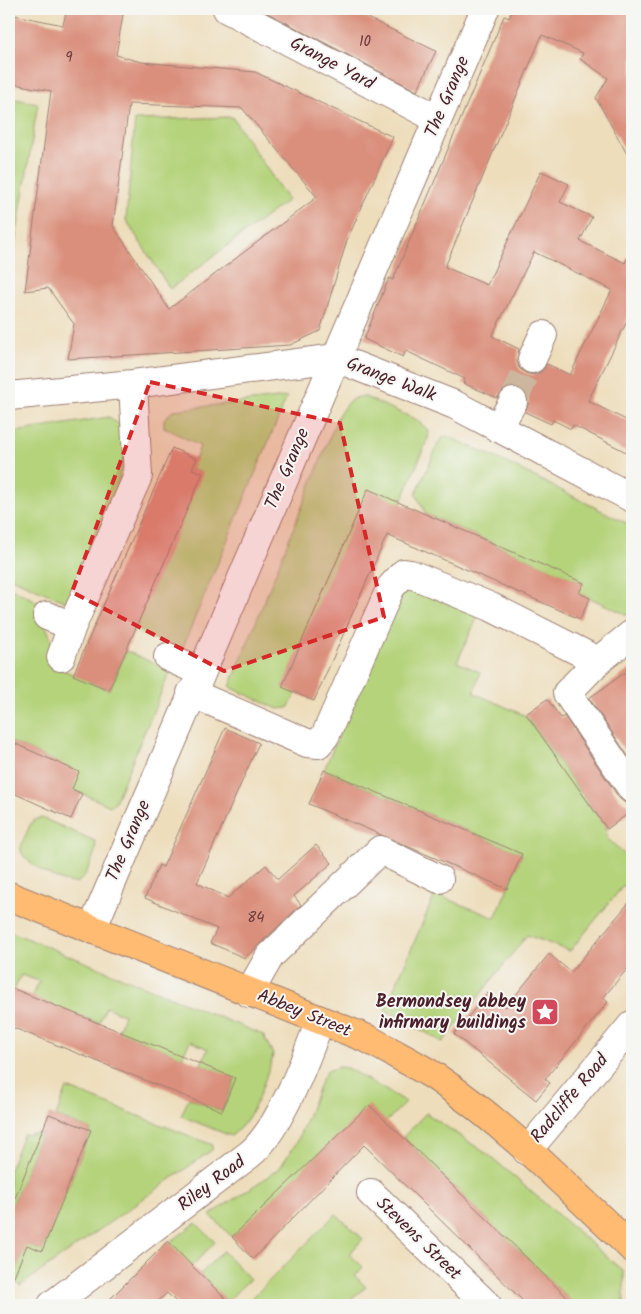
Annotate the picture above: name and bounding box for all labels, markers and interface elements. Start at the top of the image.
street label: Grange Yard [284,29,381,99]
house number: 10 [359,30,372,54]
house number: 9 [65,46,73,70]
street label: The Grange [418,52,478,142]
street label: Grange Walk [342,350,441,411]
street label: The Grange [258,424,318,514]
street label: The Grange [99,796,159,886]
house number: 84 [247,906,265,930]
street label: Abbey Street [253,982,356,1046]
place label: Bermondsey abbey infirmary buildings [376,988,527,1038]
place icon: Bermondsey abbey infirmary buildings [530,997,560,1027]
street label: Radcliffe Road [524,1047,617,1150]
street label: Riley Road [172,1148,253,1219]
street label: Stevens Street [368,1190,469,1289]

